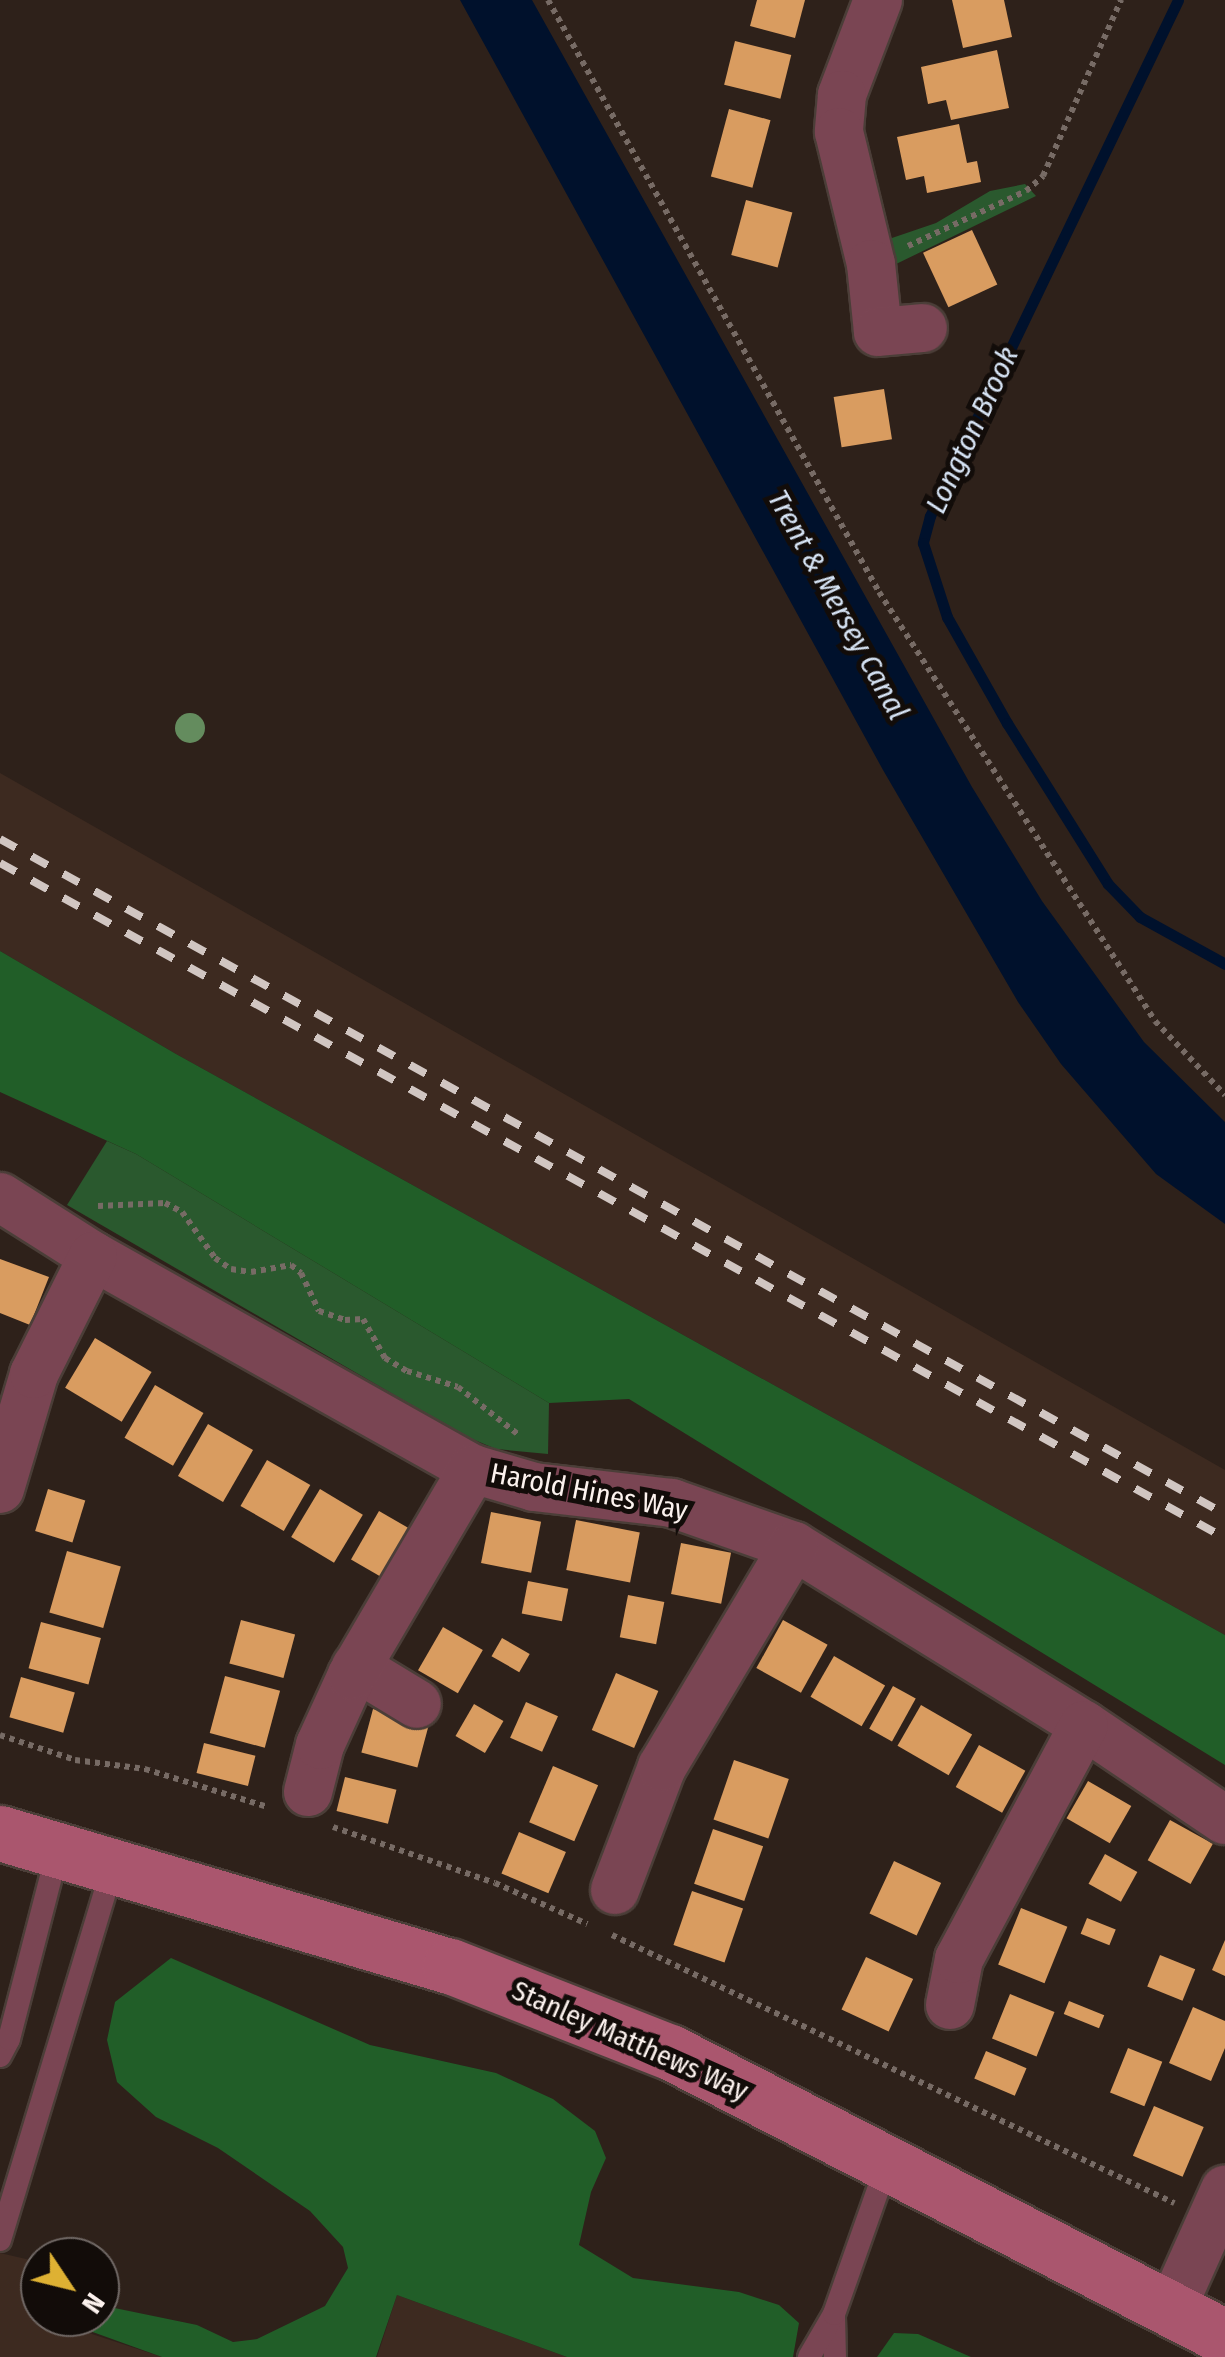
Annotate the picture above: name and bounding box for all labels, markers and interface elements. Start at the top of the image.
water label: Longton Brook [918,341,1026,519]
water label: Trent & Mersey Canal [760,484,916,726]
street label: Harold Hines Way [487,1456,691,1528]
street label: Stanley Matthews Way [507,1974,753,2108]
north arrow [20,2237,120,2337]
text: N [75,2287,112,2320]

